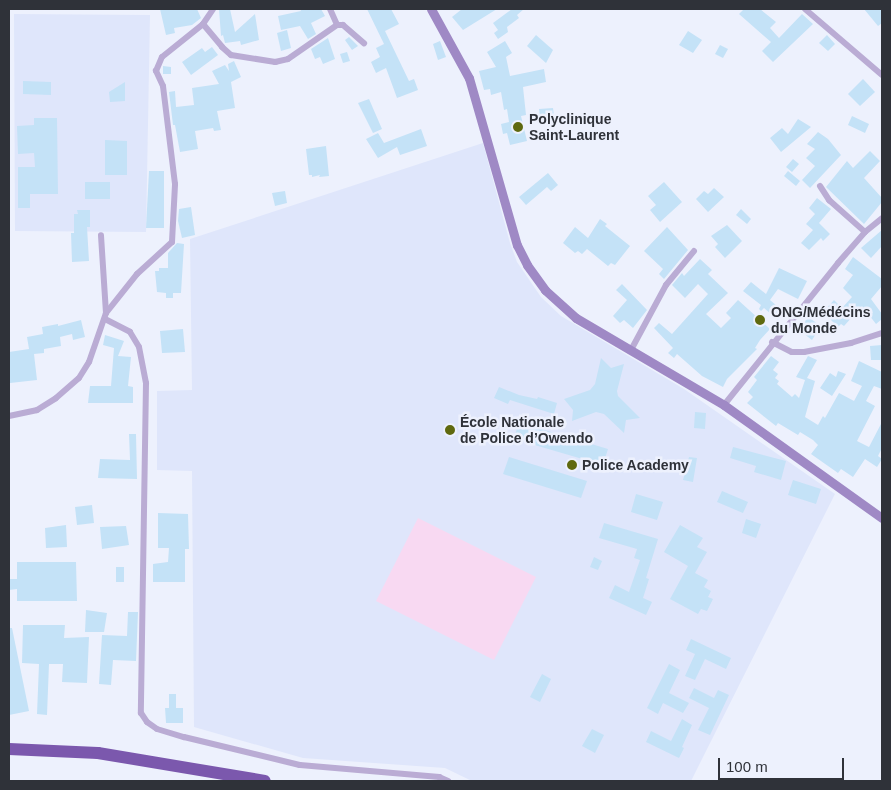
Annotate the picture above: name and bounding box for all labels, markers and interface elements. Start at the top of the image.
place label: Polyclinique Saint-Laurent [529,111,619,144]
marker: Polyclinique Saint-Laurent [511,120,525,134]
place label: ONG/Médécins du Monde [771,304,871,336]
marker: ONG/Médécins du Monde [753,313,767,327]
place label: École Nationale de Police d’Owendo [460,414,593,447]
marker: École Nationale de Police d’Owendo [444,424,456,436]
place label: Police Academy [582,457,689,473]
marker: Police Academy [566,459,578,471]
scale bar [721,748,847,780]
text: 100 m [726,758,768,775]

